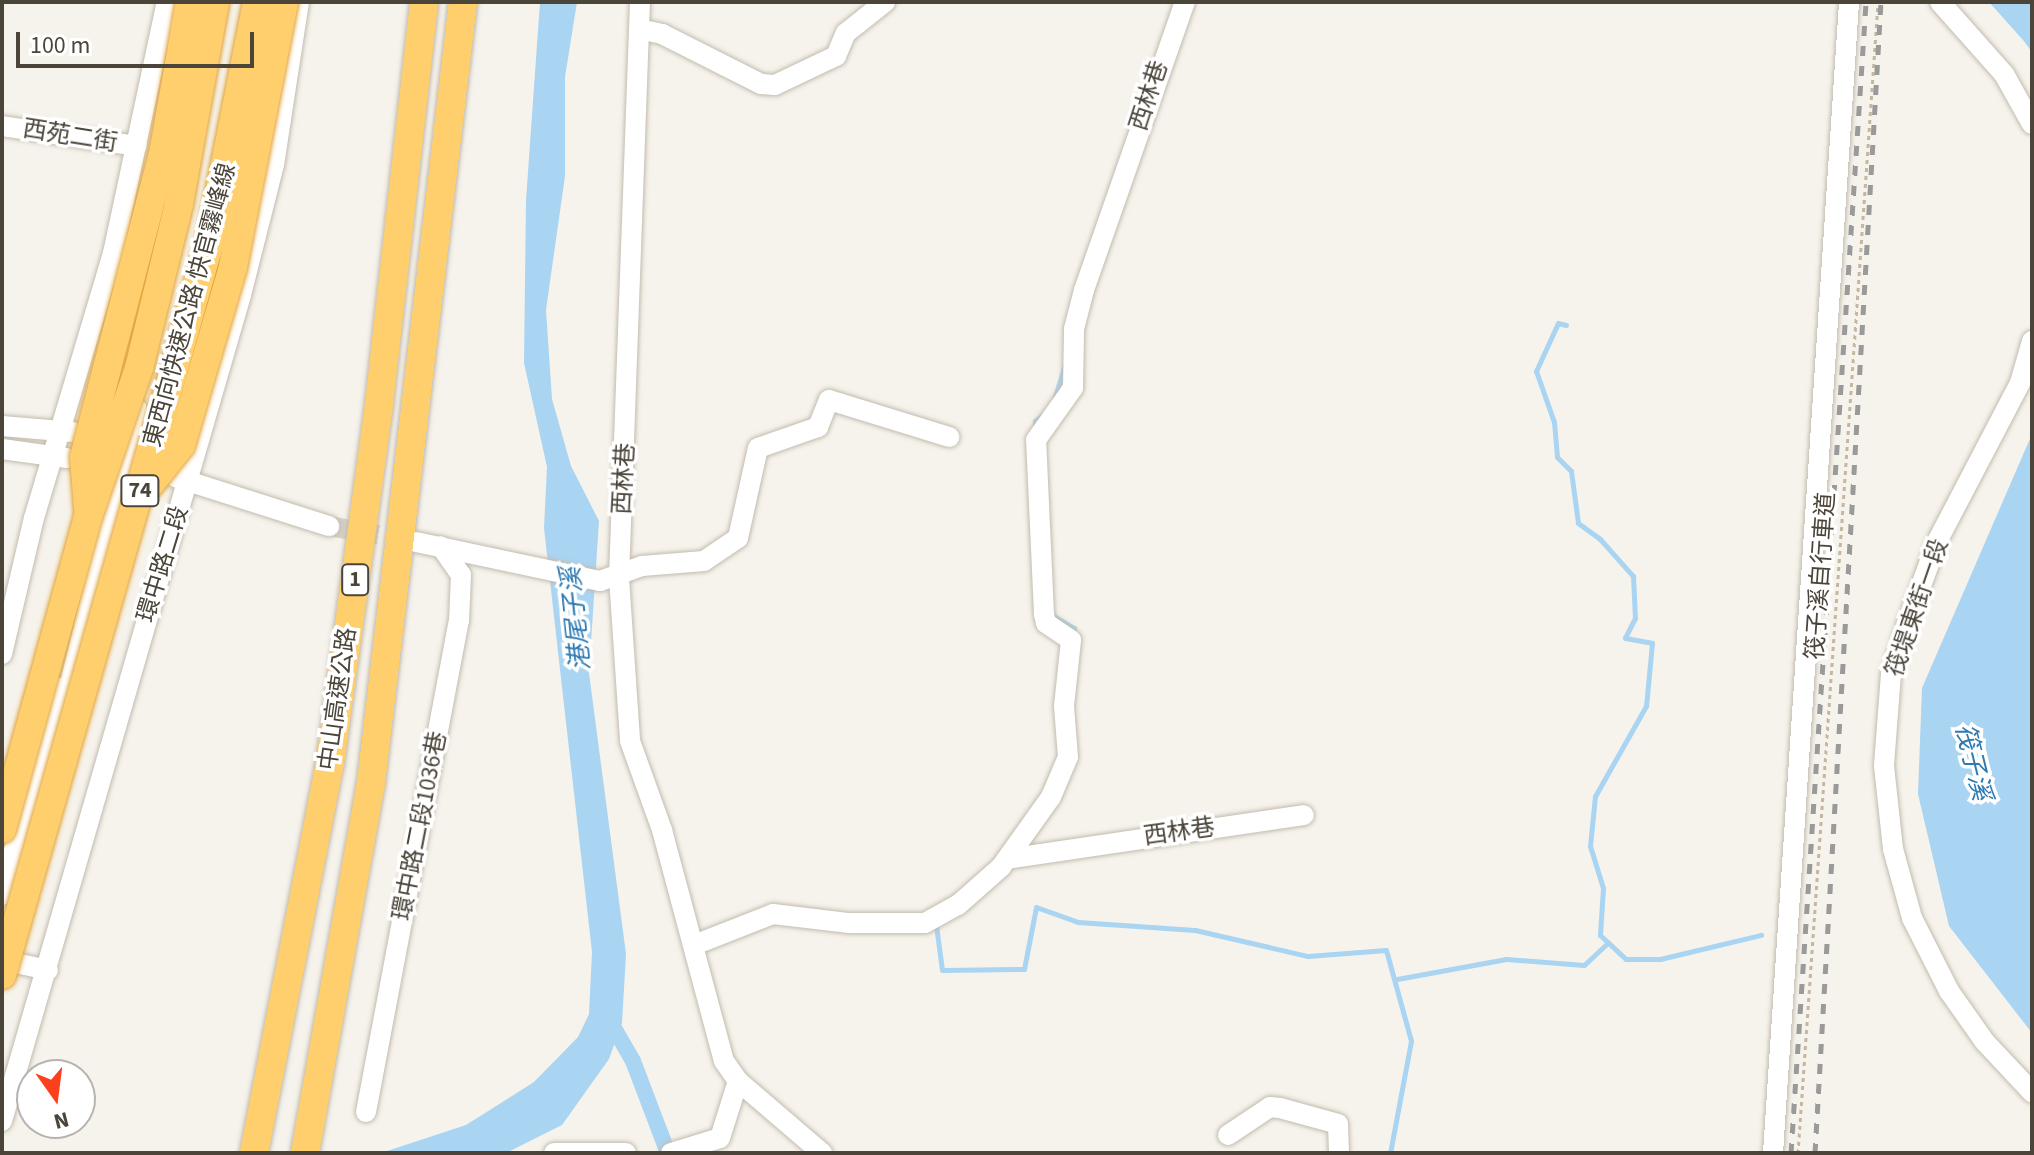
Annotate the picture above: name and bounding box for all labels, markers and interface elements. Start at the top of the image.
scale bar [20,16,258,66]
text: 100 m [30,28,90,63]
street label: 西林巷 [1124,57,1174,135]
street label: 西苑二街 [20,114,120,158]
street label: 東西向快速公路 快官霧峰線 [138,160,242,450]
street label: 西林巷 [608,442,640,516]
road number: 74 [120,473,160,509]
street label: 筏子溪自行車道 [1801,491,1841,661]
street label: 環中路二段 [132,502,194,626]
street label: 筏堤東街一段 [1880,535,1954,681]
road number: 1 [341,562,369,598]
water label: 港尾子溪 [555,566,597,672]
street label: 中山高速公路 [314,626,362,772]
water label: 筏子溪 [1948,720,1998,804]
street label: 環中路二段1036巷 [388,729,452,923]
street label: 西林巷 [1141,813,1217,851]
north arrow [16,1059,96,1139]
text: N [50,1103,72,1138]

